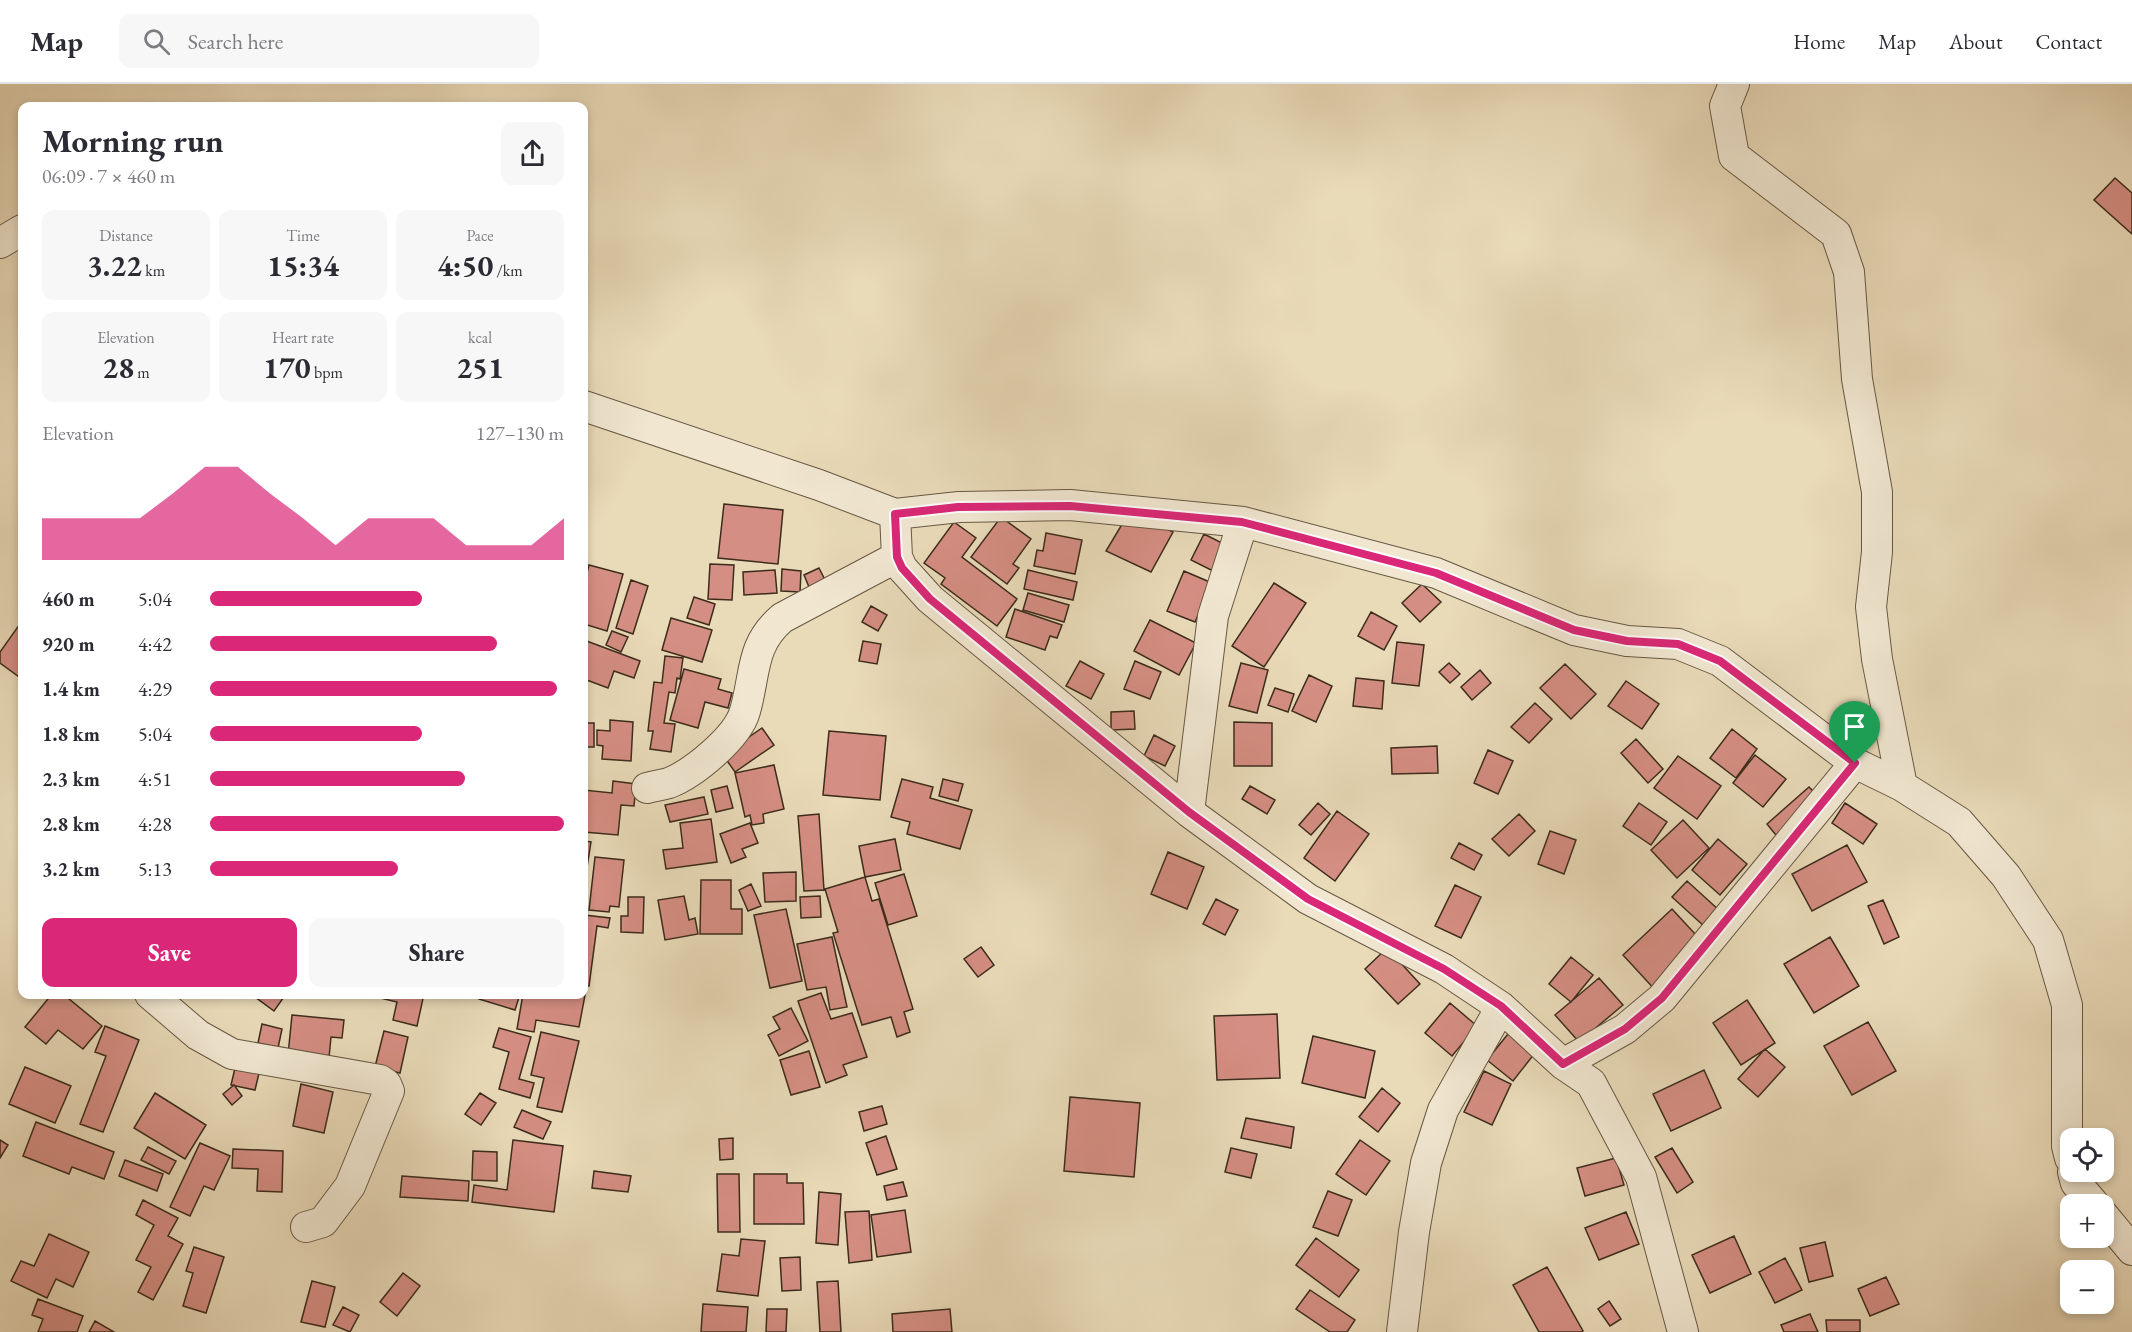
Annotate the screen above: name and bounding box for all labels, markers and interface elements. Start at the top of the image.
search box [119,14,539,68]
text: Map [30,23,83,59]
icon: search [140,25,173,58]
text: Search here [188,27,283,56]
text: Home [1793,28,1845,55]
text: Map [1878,28,1916,55]
text: About [1949,28,2002,55]
text: Contact [2035,28,2102,55]
text: Morning run [42,119,224,162]
button: share [501,122,564,185]
text: 06:09 · 7 × 460 m [42,163,175,189]
text: Distance [99,225,153,246]
text: Time [286,225,320,246]
text: Pace [467,225,493,246]
text: 3.22 [87,246,142,285]
text: 15:34 [267,246,339,285]
text: 4:50 [437,246,493,285]
text: km [142,260,165,281]
text: /km [493,260,523,281]
text: Elevation [97,327,155,348]
text: Heart rate [272,327,334,348]
text: kcal [468,327,492,348]
text: 28 [102,348,134,387]
text: 170 [263,348,311,387]
text: 251 [456,348,504,387]
text: m [134,362,150,383]
text: bpm [311,362,343,383]
text: Elevation [42,420,114,446]
text: 127–130 m [476,420,564,446]
text: 460 m [42,586,95,612]
text: 5:04 [138,586,172,612]
text: 920 m [42,631,95,657]
text: 4:42 [138,631,172,657]
text: 1.4 km [42,676,100,702]
text: 4:29 [138,676,172,702]
pin [1829,701,1880,763]
icon: arrive [1838,710,1871,743]
text: 1.8 km [42,721,100,747]
text: 5:04 [138,721,172,747]
text: 2.3 km [42,766,100,792]
text: 4:51 [138,766,172,792]
text: 2.8 km [42,811,100,837]
text: 4:28 [138,811,172,837]
text: 3.2 km [42,856,100,882]
text: 5:13 [138,856,172,882]
button: Save [42,918,297,987]
button: Share [309,918,564,987]
map controls [2060,1128,2114,1314]
button: locate [2060,1128,2114,1182]
button: + [2060,1194,2114,1248]
button: − [2060,1260,2114,1314]

